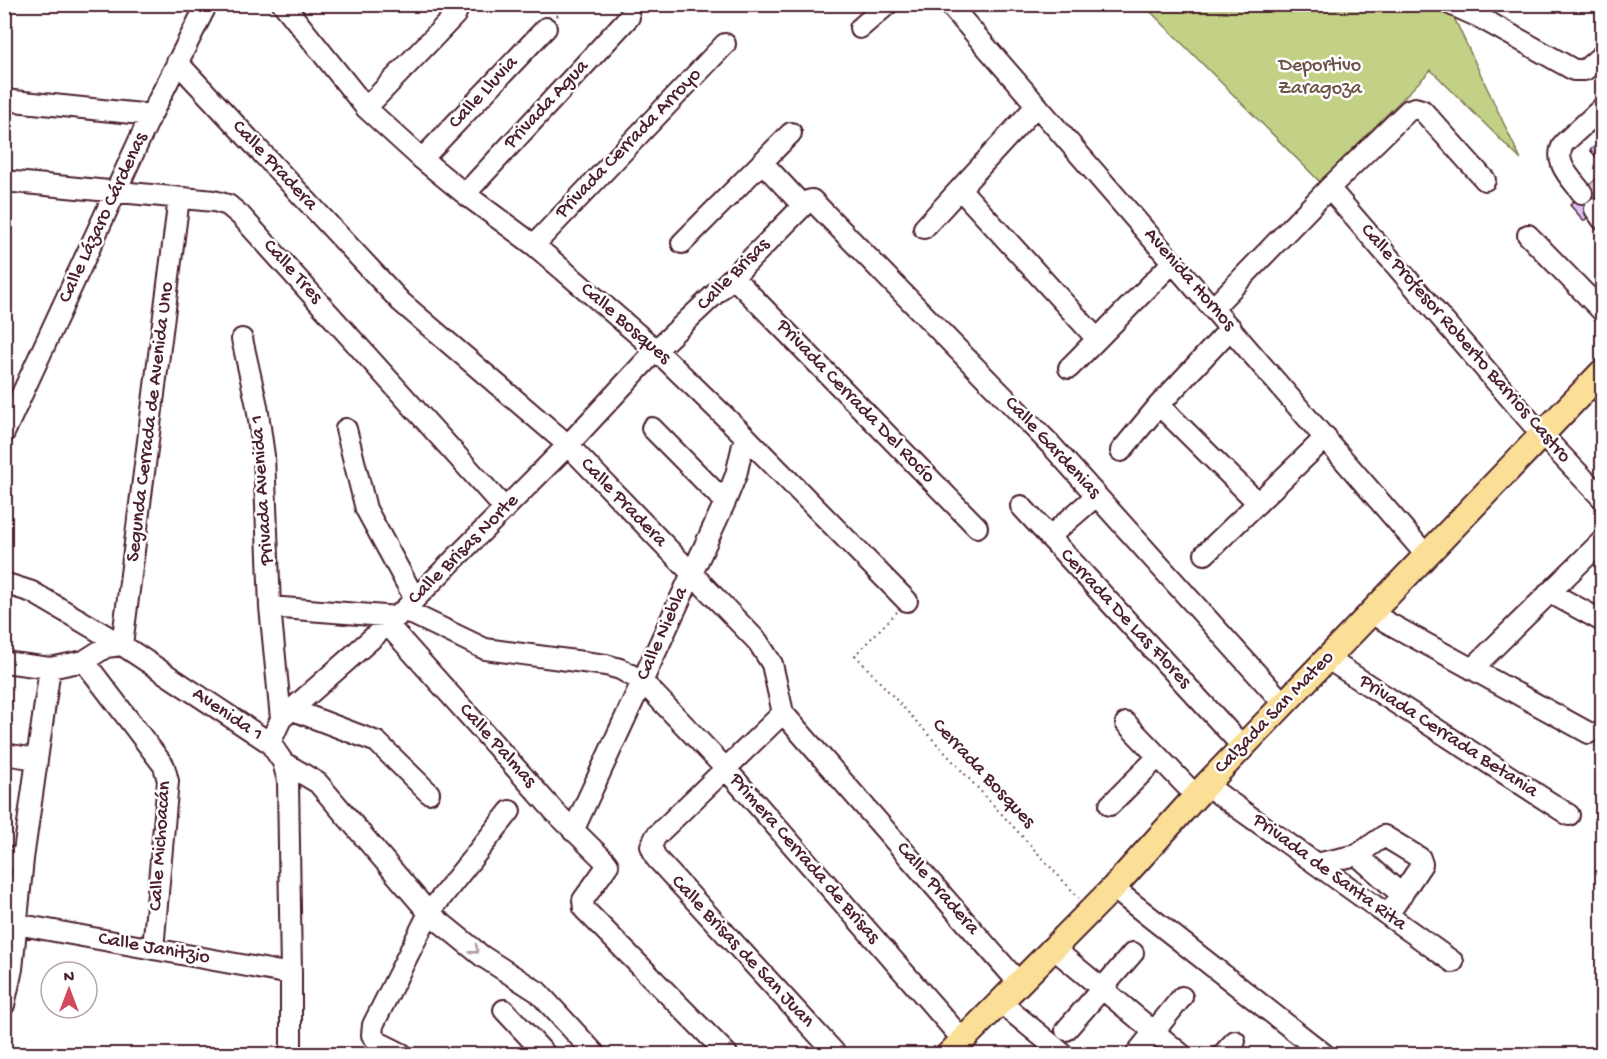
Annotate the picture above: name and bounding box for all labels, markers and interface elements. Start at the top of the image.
street label: Calle Lluvia [444,51,524,134]
street label: Privada Agua [499,55,595,155]
park label: Deportivo Zaragoza [1277,55,1363,101]
street label: Privada Cerrada Arroyo [550,64,707,225]
street label: Calle Pradera [226,116,322,217]
street label: Calle Lázaro Cárdenas [54,129,154,307]
street label: Calle Profesor Roberto Barrios Castro [1355,220,1575,468]
street label: Avenida Hornos [1138,224,1240,336]
street label: Calle Brisas [693,233,776,316]
street label: Calle Tres [257,235,327,309]
street label: Calle Bosques [575,278,676,370]
street label: Segunda Cerrada de Avenida Uno [122,281,180,563]
street label: Privada Cerrada Del Rocío [770,315,939,489]
street label: Calle Gardenias [999,392,1105,504]
street label: Privada Avenida 1 [246,414,280,567]
street label: Calle Pradera [575,454,672,553]
street label: Calle Brisas Norte [404,489,525,610]
street label: Cerrada De Las Flores [1054,544,1196,694]
street label: Calle Niebla [632,583,694,684]
street label: Calzada San Mateo [1210,647,1340,779]
street label: Privada Cerrada Betania [1353,670,1543,804]
street label: Avenida 1 [187,683,267,747]
street label: Calle Palmas [453,699,541,793]
street label: Cerrada Bosques [927,715,1040,834]
street label: Primera Cerrada de Brisas [723,768,885,949]
street label: Calle Michoacán [145,780,177,912]
street label: Privada de Santa Rita [1247,809,1411,937]
street label: Calle Pradera [891,838,984,941]
street label: Calle Brisas de San Juan [665,871,819,1033]
street label: Calle Janitzio [96,928,212,970]
one-way arrow [468,942,479,953]
north arrow [39,960,99,1020]
text: N [64,969,75,988]

